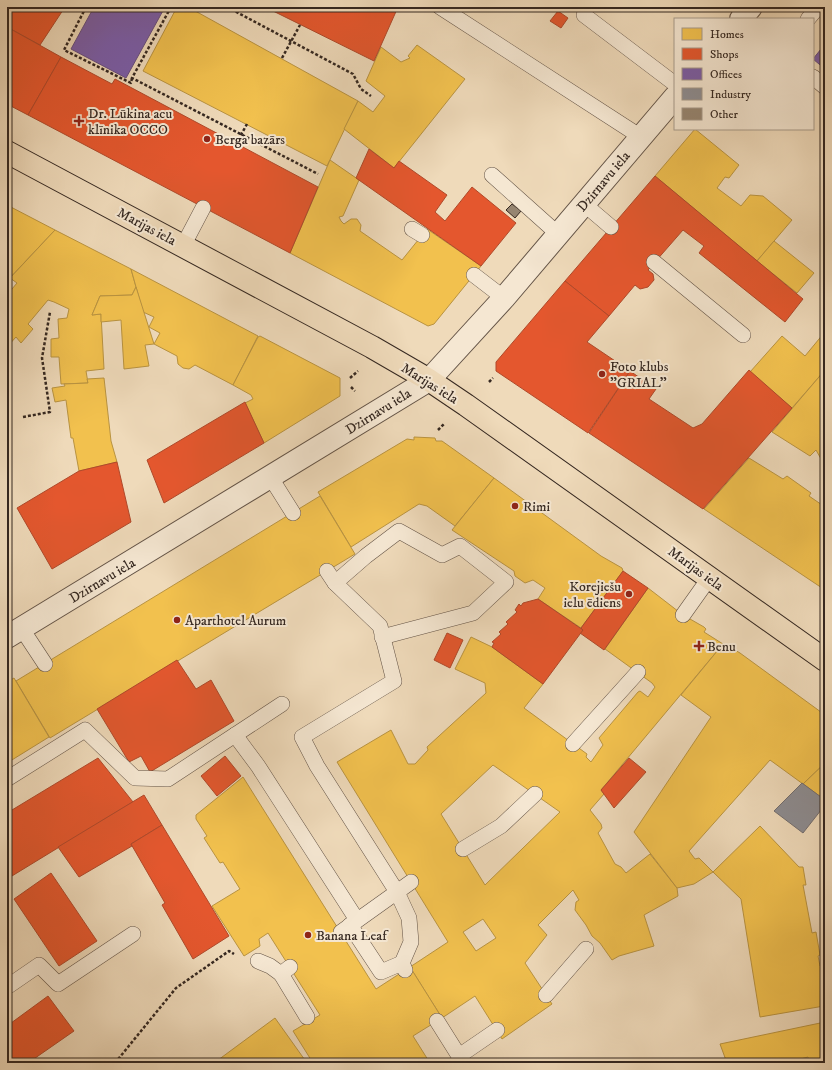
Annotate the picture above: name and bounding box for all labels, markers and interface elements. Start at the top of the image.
legend [674,18,814,130]
text: Homes [710,27,744,42]
text: Shops [710,47,738,62]
text: Offices [710,67,742,82]
text: Industry [710,87,751,102]
place label: Dr. Lūkina acu klīnika OCCO [88,105,172,139]
text: Other [710,107,739,122]
marker: Dr. Lūkina acu klīnika OCCO [73,115,85,127]
place label: Berga bazārs [215,131,285,149]
marker: Berga bazārs [202,134,212,144]
street label: Dzirnavu iela [573,147,634,216]
street label: Marijas iela [114,204,179,250]
place label: Foto klubs "GRIAL" [610,358,669,392]
street label: Marijas iela [398,359,461,408]
marker: Foto klubs "GRIAL" [597,369,607,379]
street label: Dzirnavu iela [342,385,415,439]
place label: Rimi [523,498,550,516]
marker: Rimi [510,501,520,511]
street label: Marijas iela [664,543,727,595]
street label: Dzirnavu iela [66,554,139,608]
place label: Korejiešu ielu ēdiens [563,578,621,612]
marker: Korejiešu ielu ēdiens [624,589,634,599]
place label: Aparthotel Aurum [185,612,287,630]
marker: Aparthotel Aurum [172,615,182,625]
place label: Benu [707,638,736,656]
marker: Benu [694,641,704,651]
place label: Banana Leaf [316,927,389,945]
marker: Banana Leaf [303,930,313,940]

